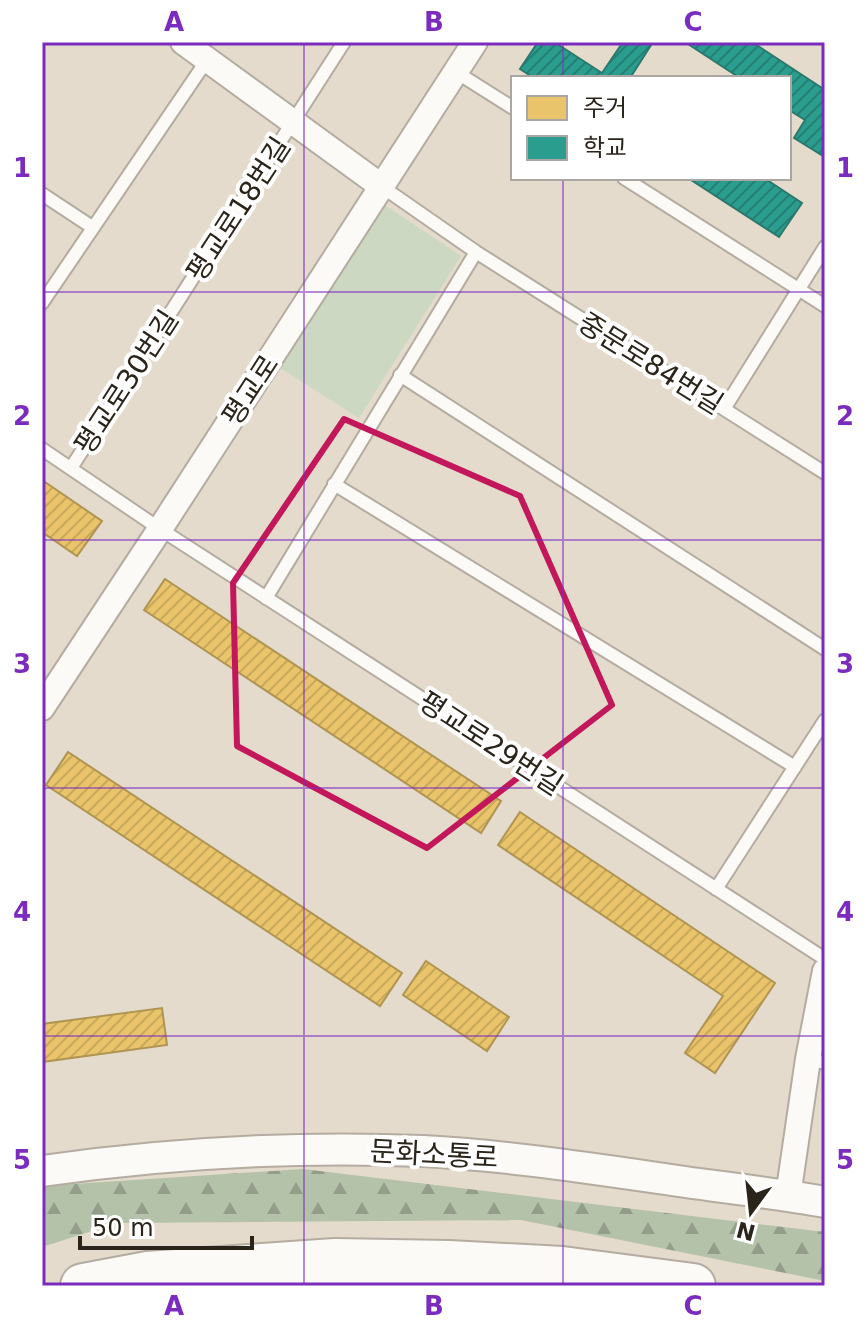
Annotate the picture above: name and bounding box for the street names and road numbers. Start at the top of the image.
street label: 평교로18번길 [180,131,297,287]
street label: 평교로30번길 [68,304,185,460]
street label: 중문로84번길 [572,306,729,421]
street label: 평교로 [216,349,285,432]
street label: 평교로29번길 [413,685,569,802]
street label: 문화소통로 [369,1135,499,1174]

